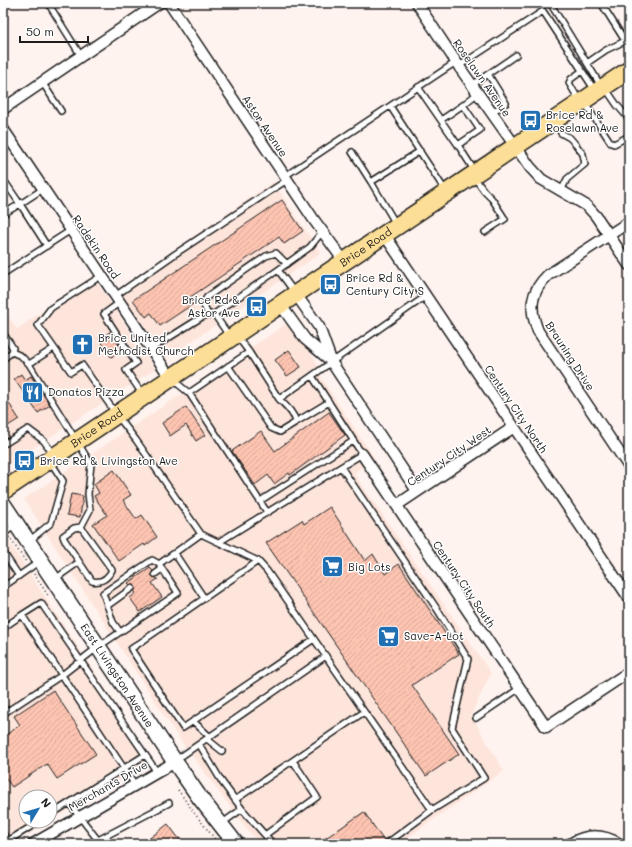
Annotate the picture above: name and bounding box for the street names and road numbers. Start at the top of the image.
street label: Roselawn Avenue [450,36,515,120]
street label: Astor Avenue [239,92,292,160]
street label: Radekin Road [70,212,123,282]
street label: Brice Road [336,224,394,270]
street label: Brauning Drive [542,318,599,393]
street label: Century City North [481,362,551,456]
street label: Brice Road [67,405,126,450]
street label: Century City West [404,422,494,489]
street label: Century City South [430,537,499,630]
street label: East Livingston Avenue [78,620,158,730]
street label: Merchants Drive [65,757,150,814]

